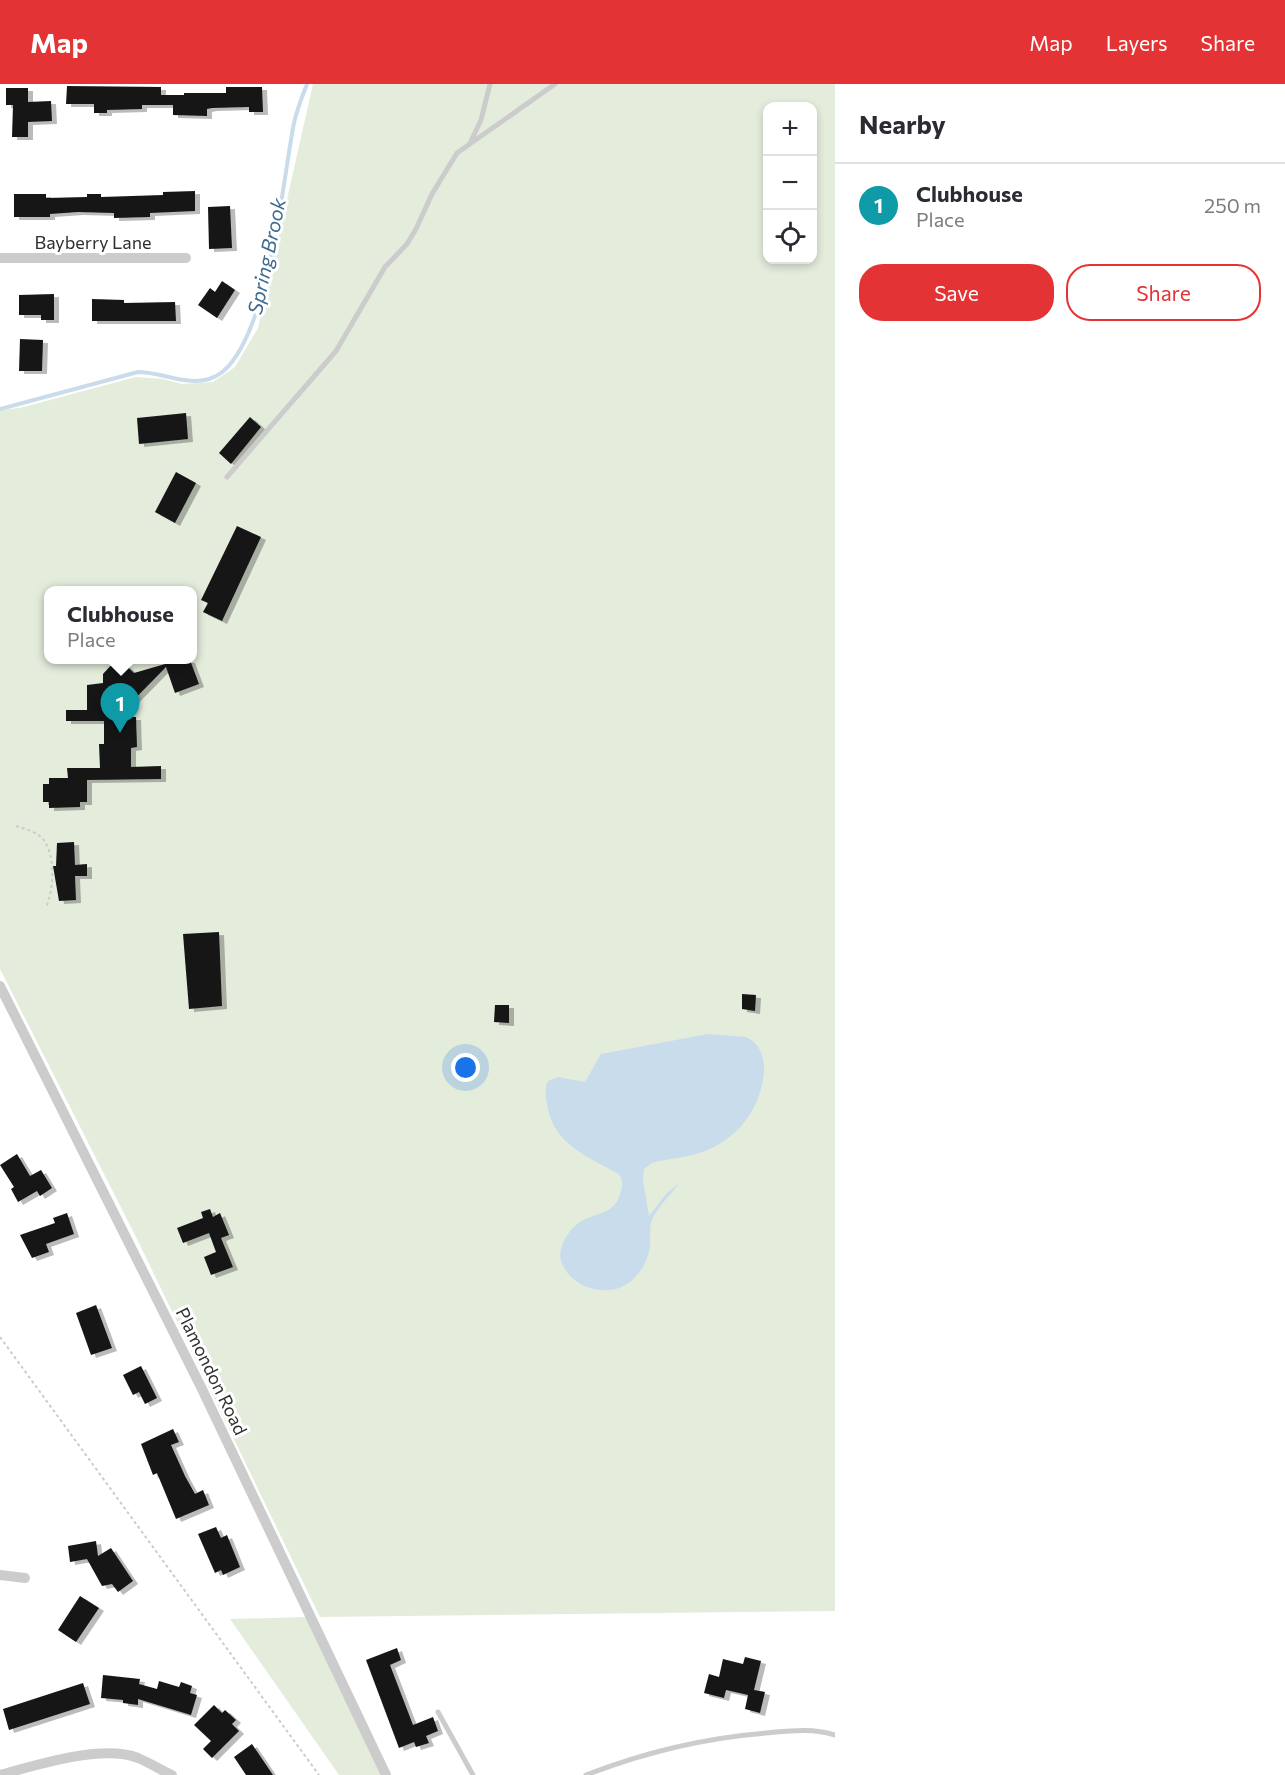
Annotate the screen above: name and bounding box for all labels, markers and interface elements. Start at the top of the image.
text: Map [30,25,88,59]
text: Map [1029,30,1073,55]
text: Layers [1106,30,1168,55]
text: Share [1201,30,1255,55]
map controls [763,102,817,264]
button: + [763,102,817,156]
text: Nearby [859,108,946,139]
button: − [763,156,817,210]
text: Clubhouse [916,180,1023,207]
text: 1 [874,193,883,217]
text: 250 m [1204,193,1261,217]
water label: Spring Brook [242,195,290,316]
text: Place [916,207,965,231]
button: locate [763,210,817,264]
street label: Bayberry Lane [35,231,151,253]
button: Save [859,264,1054,321]
button: Share [1066,264,1261,321]
popup [44,586,197,664]
text: Clubhouse [67,600,174,627]
text: Place [67,627,116,651]
pin: 1 [100,684,140,733]
your location [451,1053,480,1082]
street label: Plamondon Road [172,1304,252,1438]

